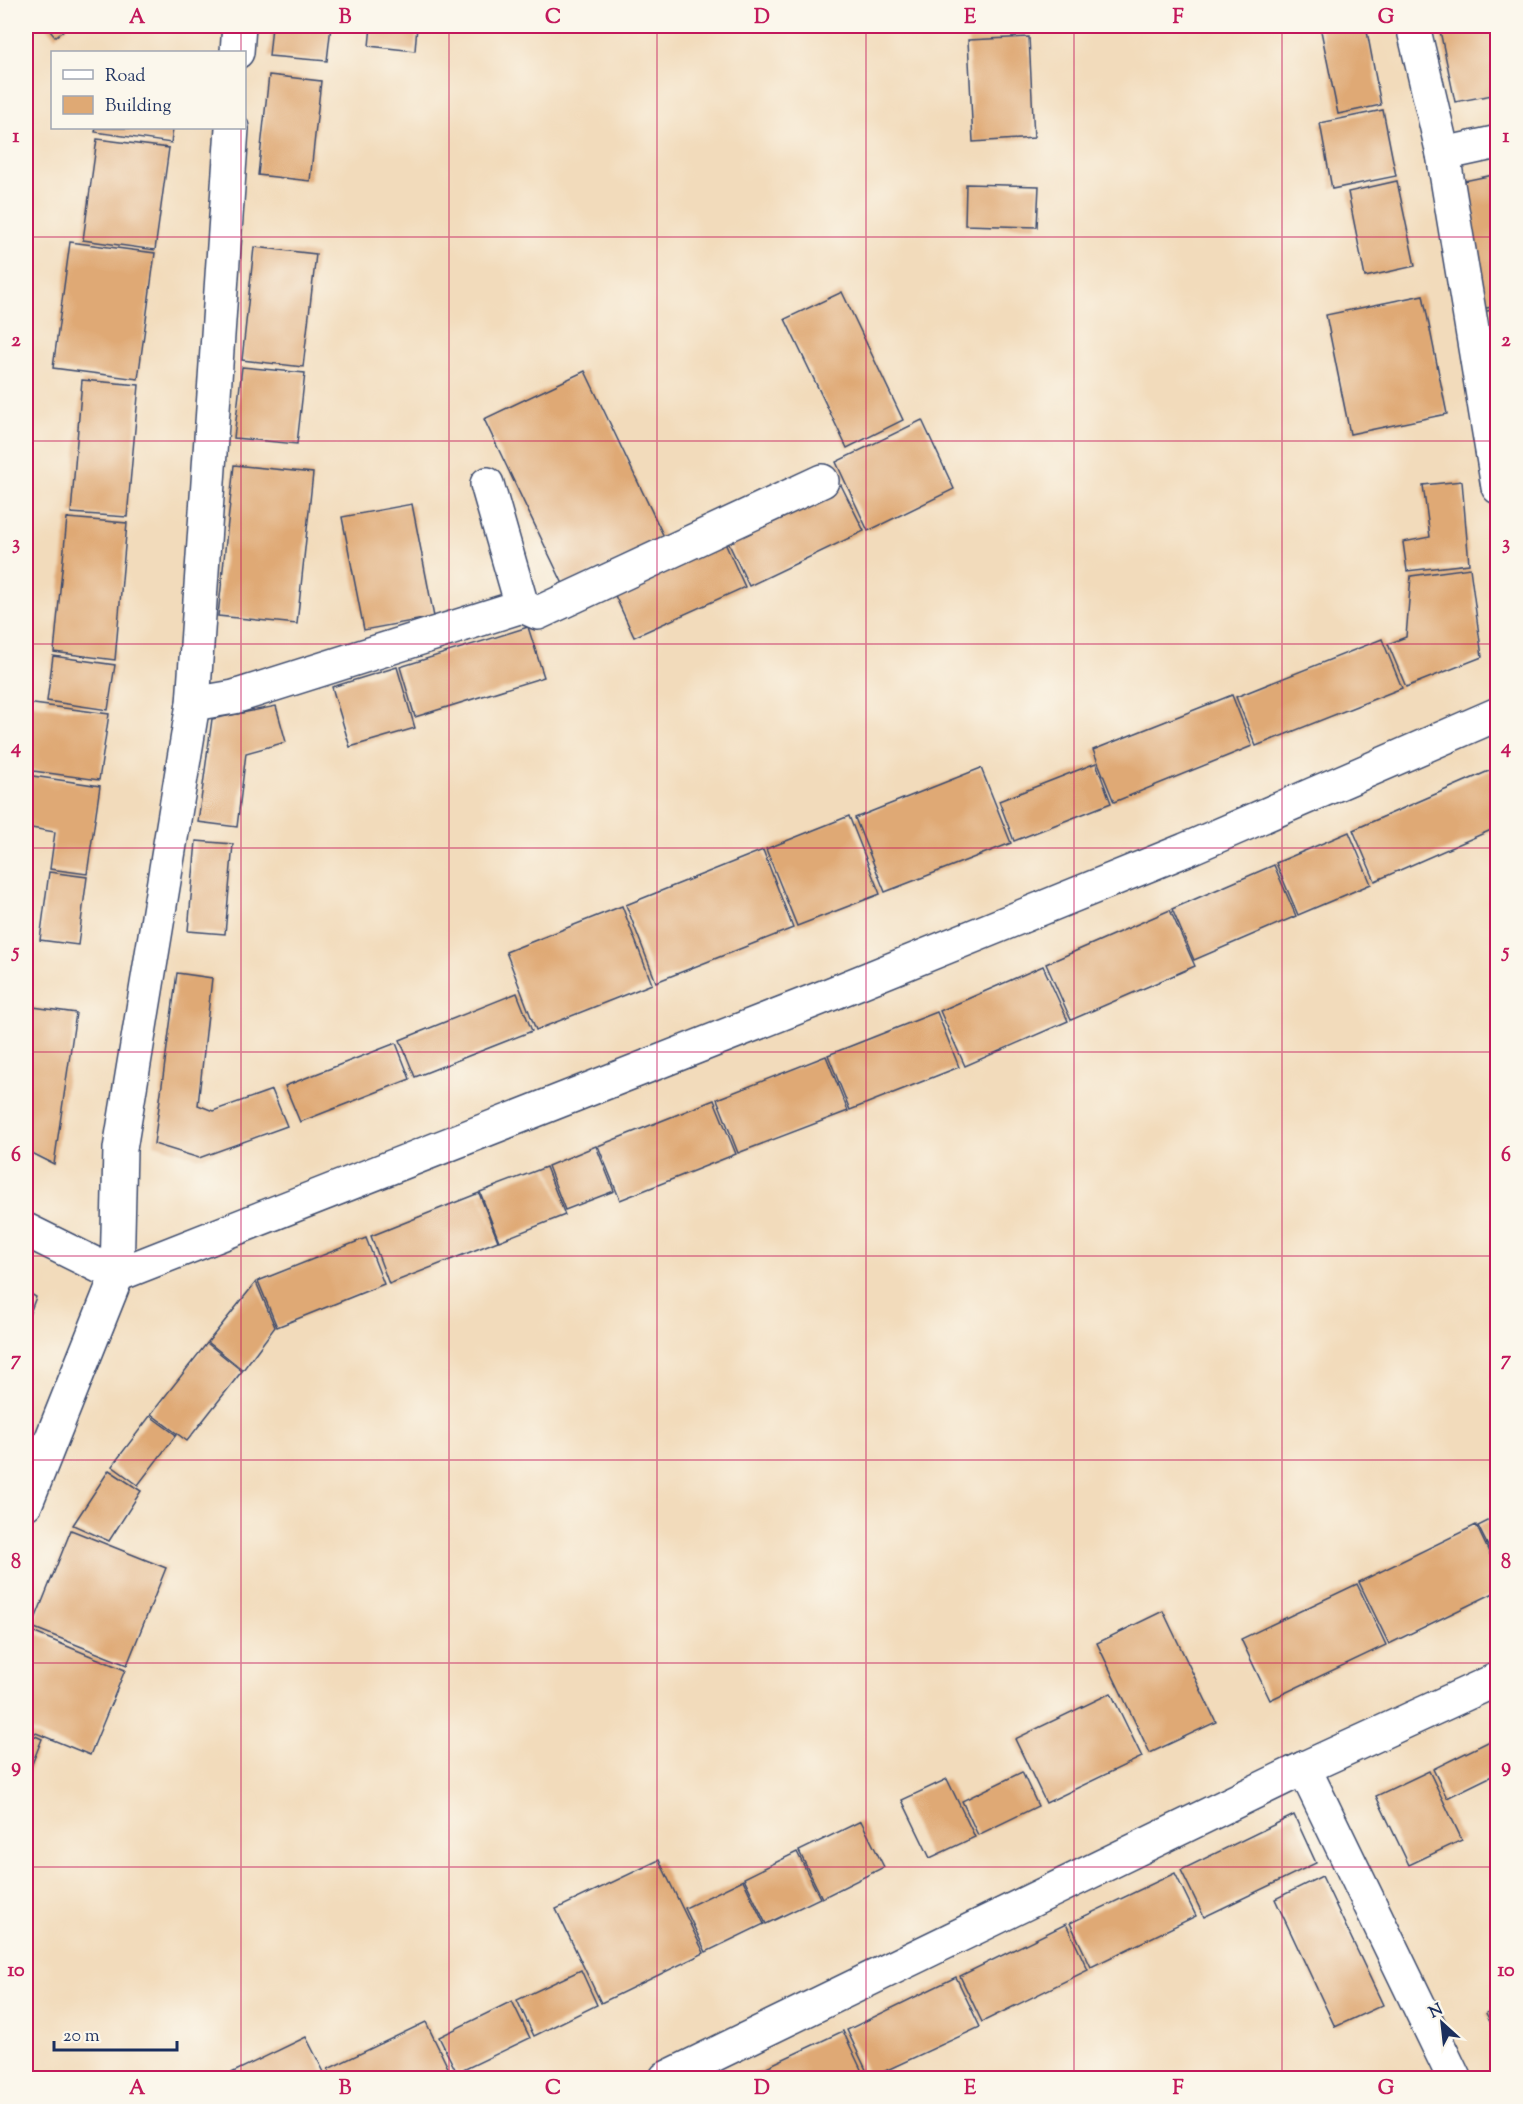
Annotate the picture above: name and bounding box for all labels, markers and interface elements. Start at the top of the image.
text: A [129,4,146,33]
text: B [339,4,352,33]
text: C [545,4,561,33]
text: D [754,4,770,33]
text: E [964,4,977,33]
text: F [1172,4,1184,33]
text: G [1378,4,1395,33]
legend [51,51,246,129]
text: Road [105,64,145,90]
text: Building [105,94,171,120]
text: 1 [13,123,20,152]
text: 1 [1503,123,1510,152]
text: 2 [11,327,21,356]
text: 2 [1501,327,1511,356]
text: 3 [12,530,20,559]
text: 3 [1502,530,1510,559]
text: 4 [10,734,21,763]
text: 4 [1500,734,1511,763]
text: 5 [11,938,20,967]
text: 5 [1501,938,1510,967]
text: 6 [11,1142,21,1171]
text: 6 [1501,1142,1511,1171]
text: 7 [11,1346,22,1375]
text: 7 [1501,1346,1512,1375]
text: 8 [11,1549,21,1578]
text: 8 [1501,1549,1511,1578]
text: 9 [11,1753,21,1782]
text: 9 [1501,1753,1511,1782]
text: 10 [7,1957,25,1986]
text: 10 [1497,1957,1515,1986]
north arrow [1412,1993,1472,2053]
text: N [1425,1999,1447,2025]
scale bar [54,2014,177,2052]
text: 20 m [63,2024,100,2050]
text: A [129,2075,146,2104]
text: B [339,2075,352,2104]
text: C [545,2075,561,2104]
text: D [754,2075,770,2104]
text: E [964,2075,977,2104]
text: F [1172,2075,1184,2104]
text: G [1378,2075,1395,2104]

